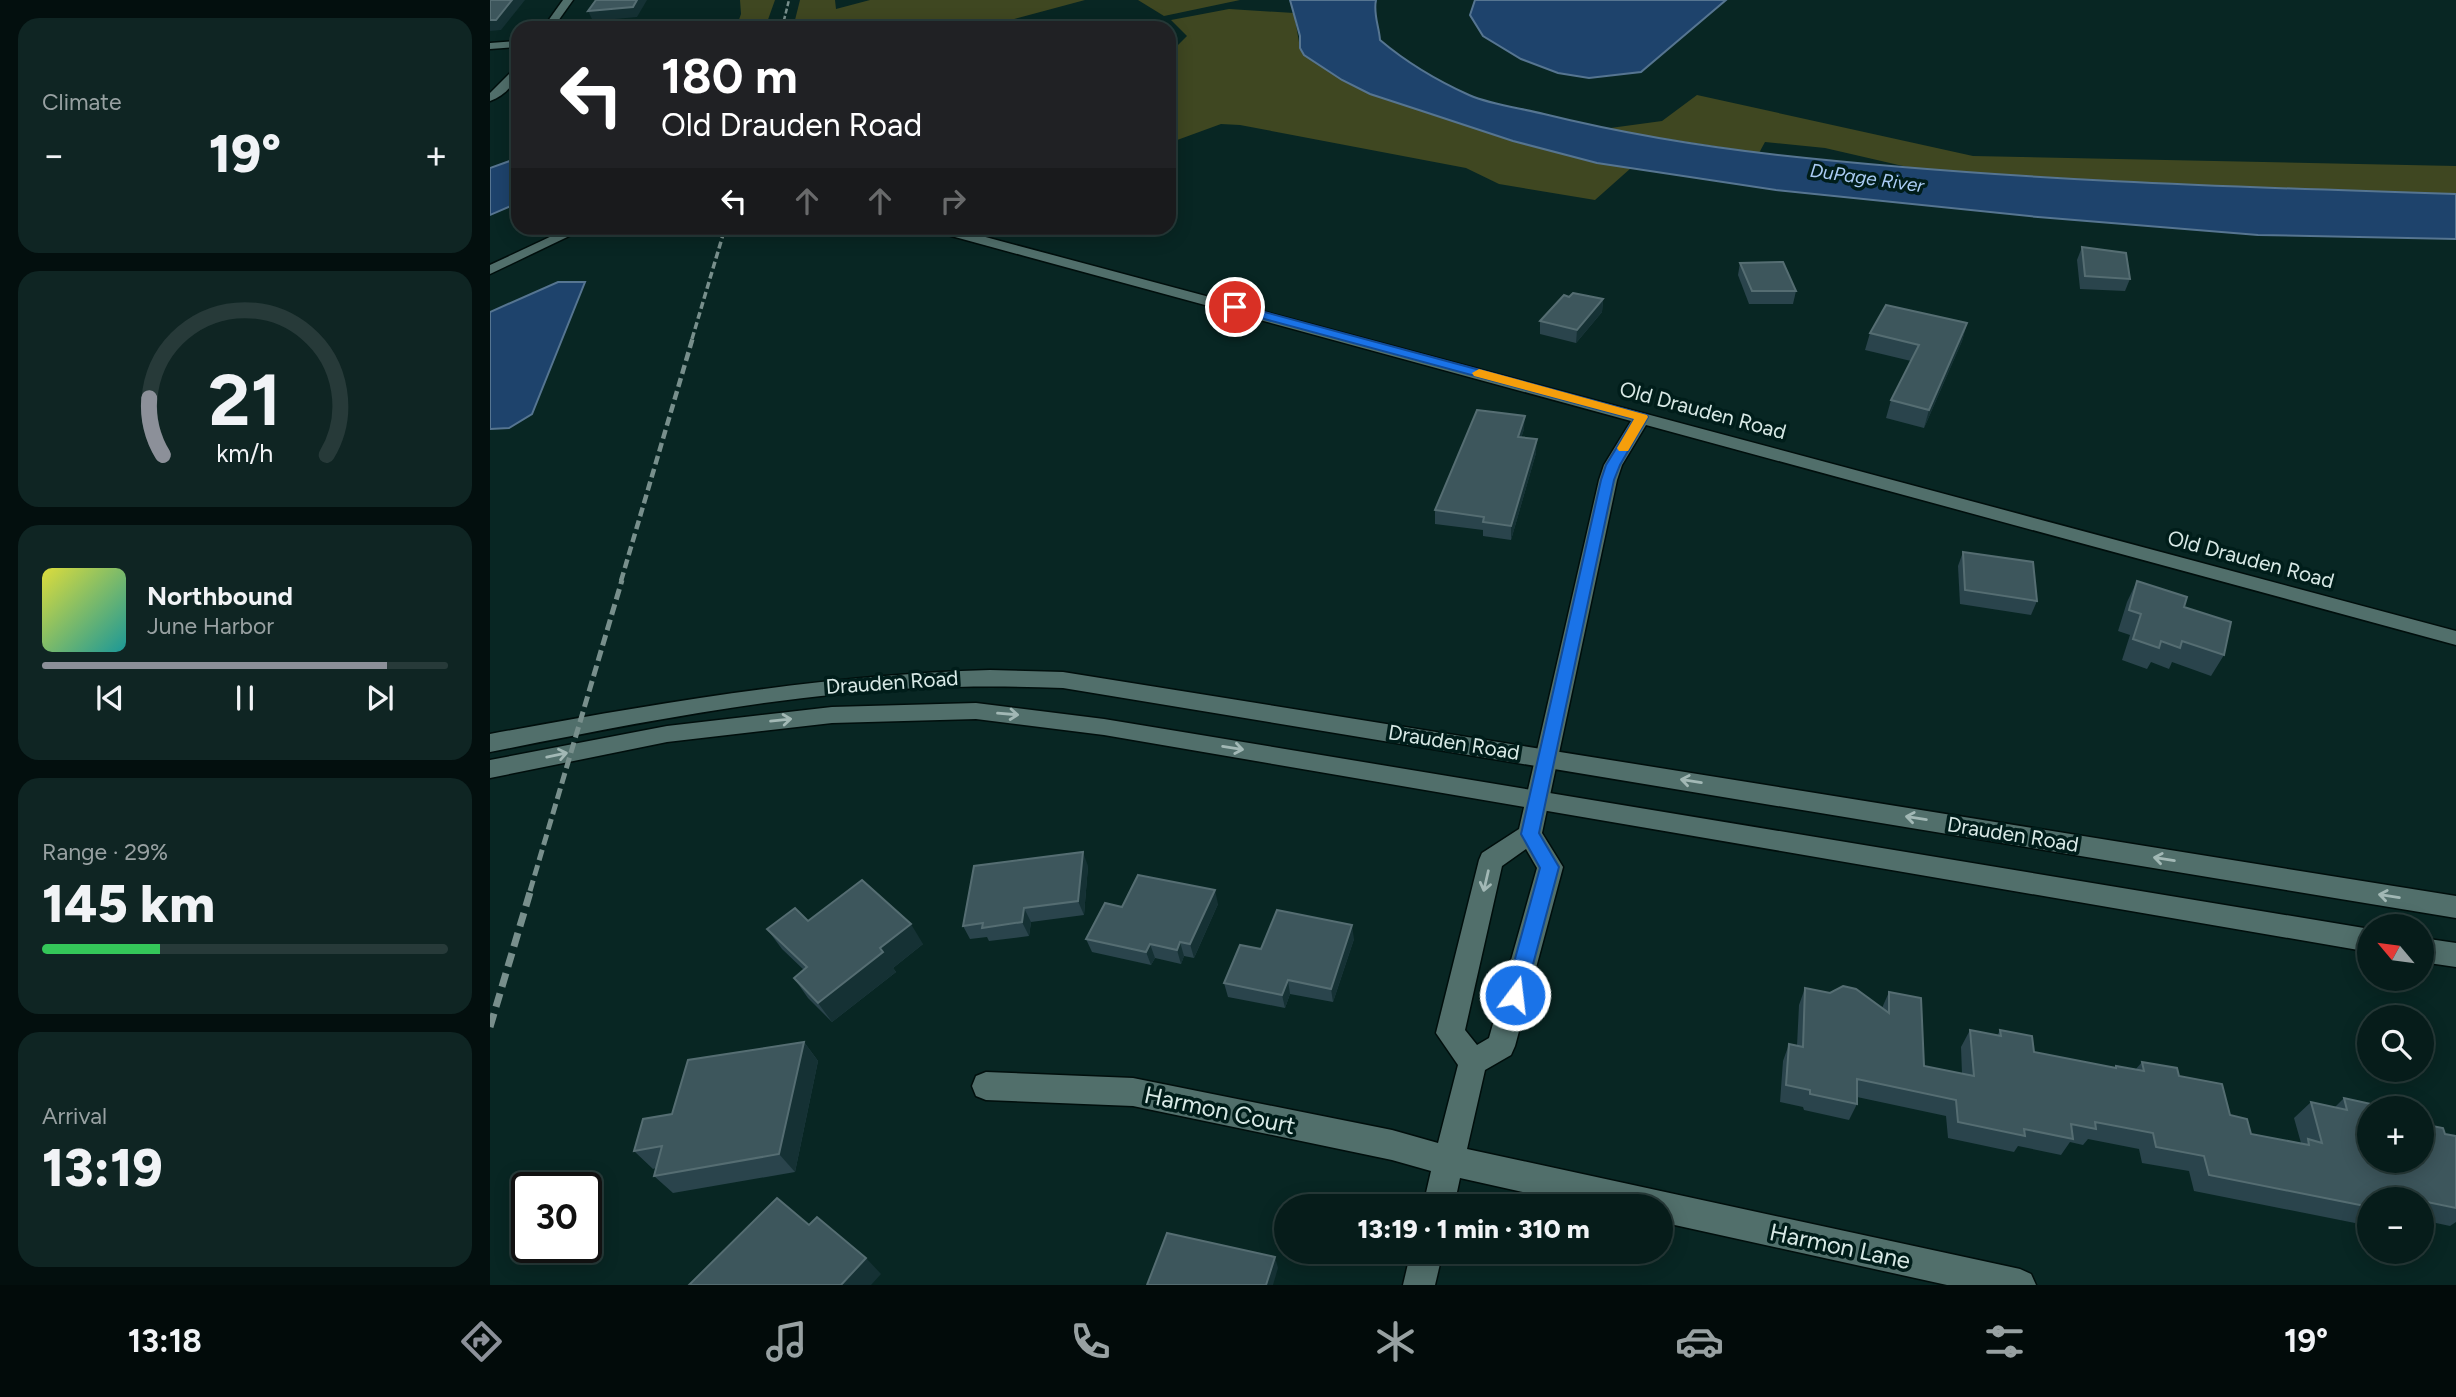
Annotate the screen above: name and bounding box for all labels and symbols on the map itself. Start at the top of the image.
water label: DuPage River [1809,159,1926,197]
pin [1205,277,1265,337]
street label: Old Drauden Road [1617,376,1789,444]
street label: Old Drauden Road [2165,525,2337,593]
street label: Drauden Road [825,665,959,699]
one-way arrow [997,708,1019,721]
one-way arrow [770,713,792,726]
street label: Drauden Road [1386,719,1522,765]
one-way arrow [1221,742,1244,755]
one-way arrow [545,748,568,762]
one-way arrow [1680,774,1703,787]
one-way arrow [1905,811,1927,824]
street label: Drauden Road [1945,811,2081,857]
one-way arrow [2153,852,2176,865]
one-way arrow [1479,869,1492,892]
one-way arrow [2378,889,2401,902]
north arrow [2357,914,2434,990]
position arrow [1478,958,1552,1032]
street label: Harmon Court [1142,1080,1298,1140]
speed limit sign: 30 [511,1172,602,1263]
street label: Harmon Lane [1767,1217,1913,1275]

